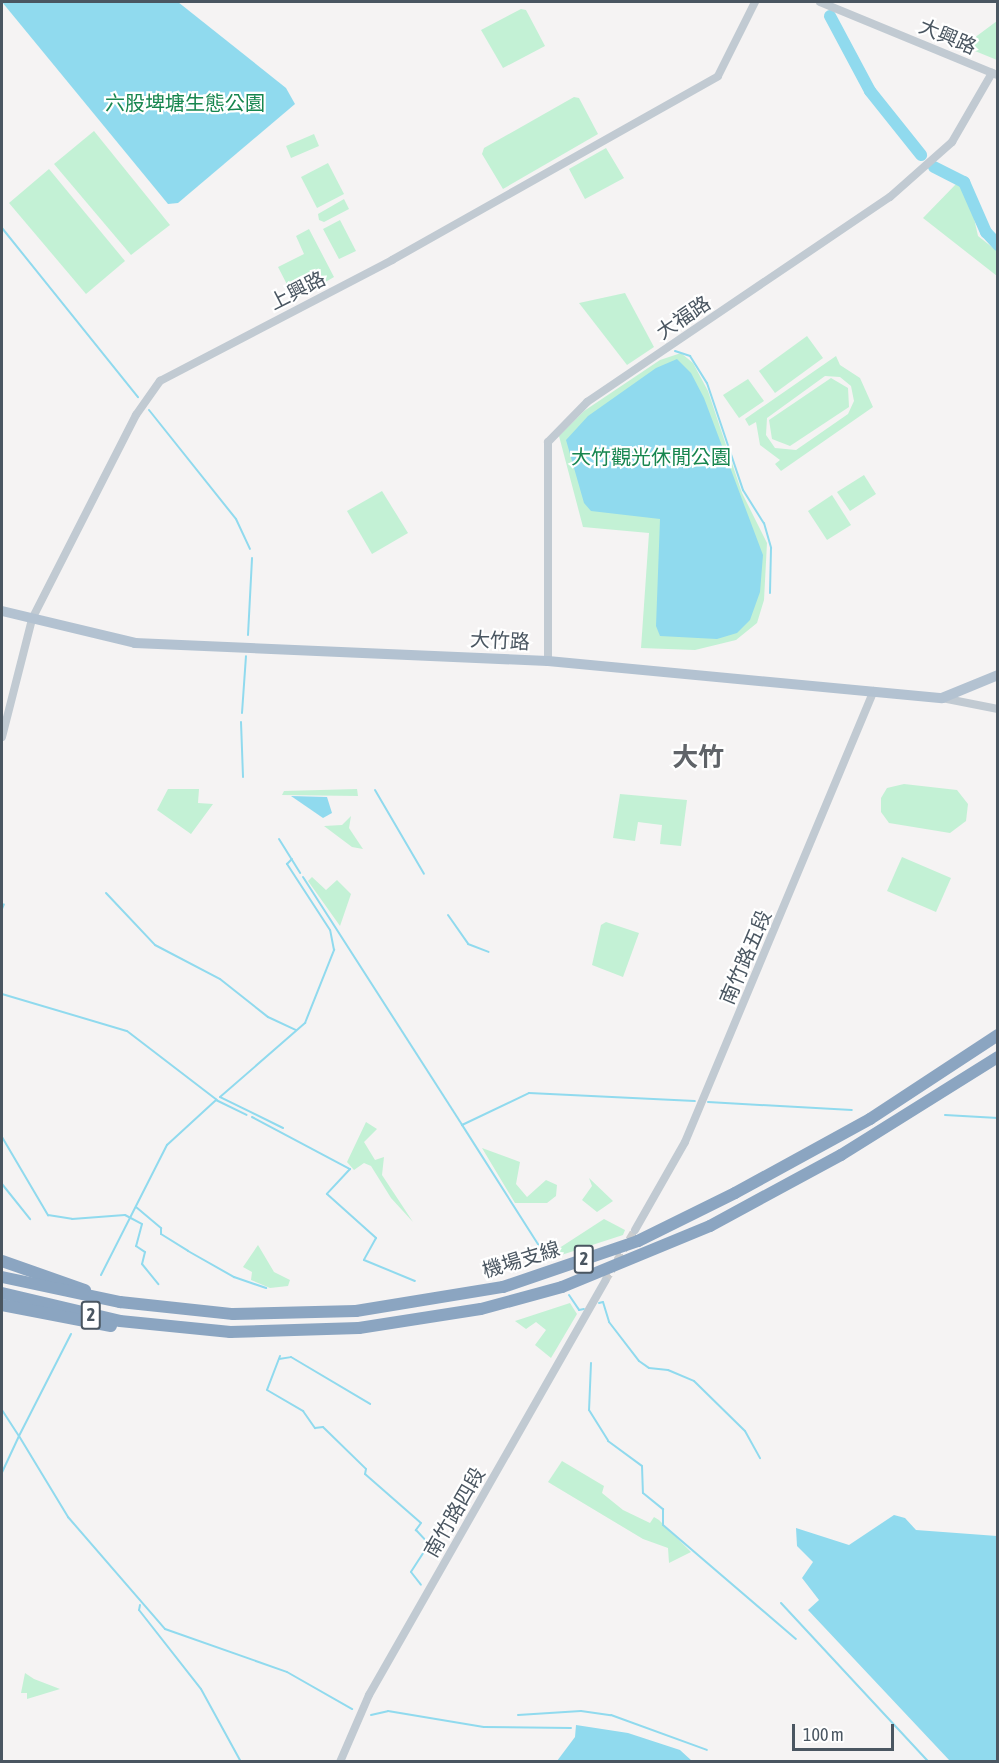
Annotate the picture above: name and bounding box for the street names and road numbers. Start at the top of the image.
street label: 大興路 [916,13,980,59]
street label: 上興路 [265,266,329,314]
street label: 大福路 [651,290,715,344]
street label: 大竹路 [469,626,531,654]
street label: 南竹路五段 [714,906,776,1008]
street label: 機場支線 [479,1236,563,1282]
road number: 2 [574,1244,594,1274]
road number: 2 [80,1300,101,1330]
street label: 南竹路四段 [419,1463,489,1561]

